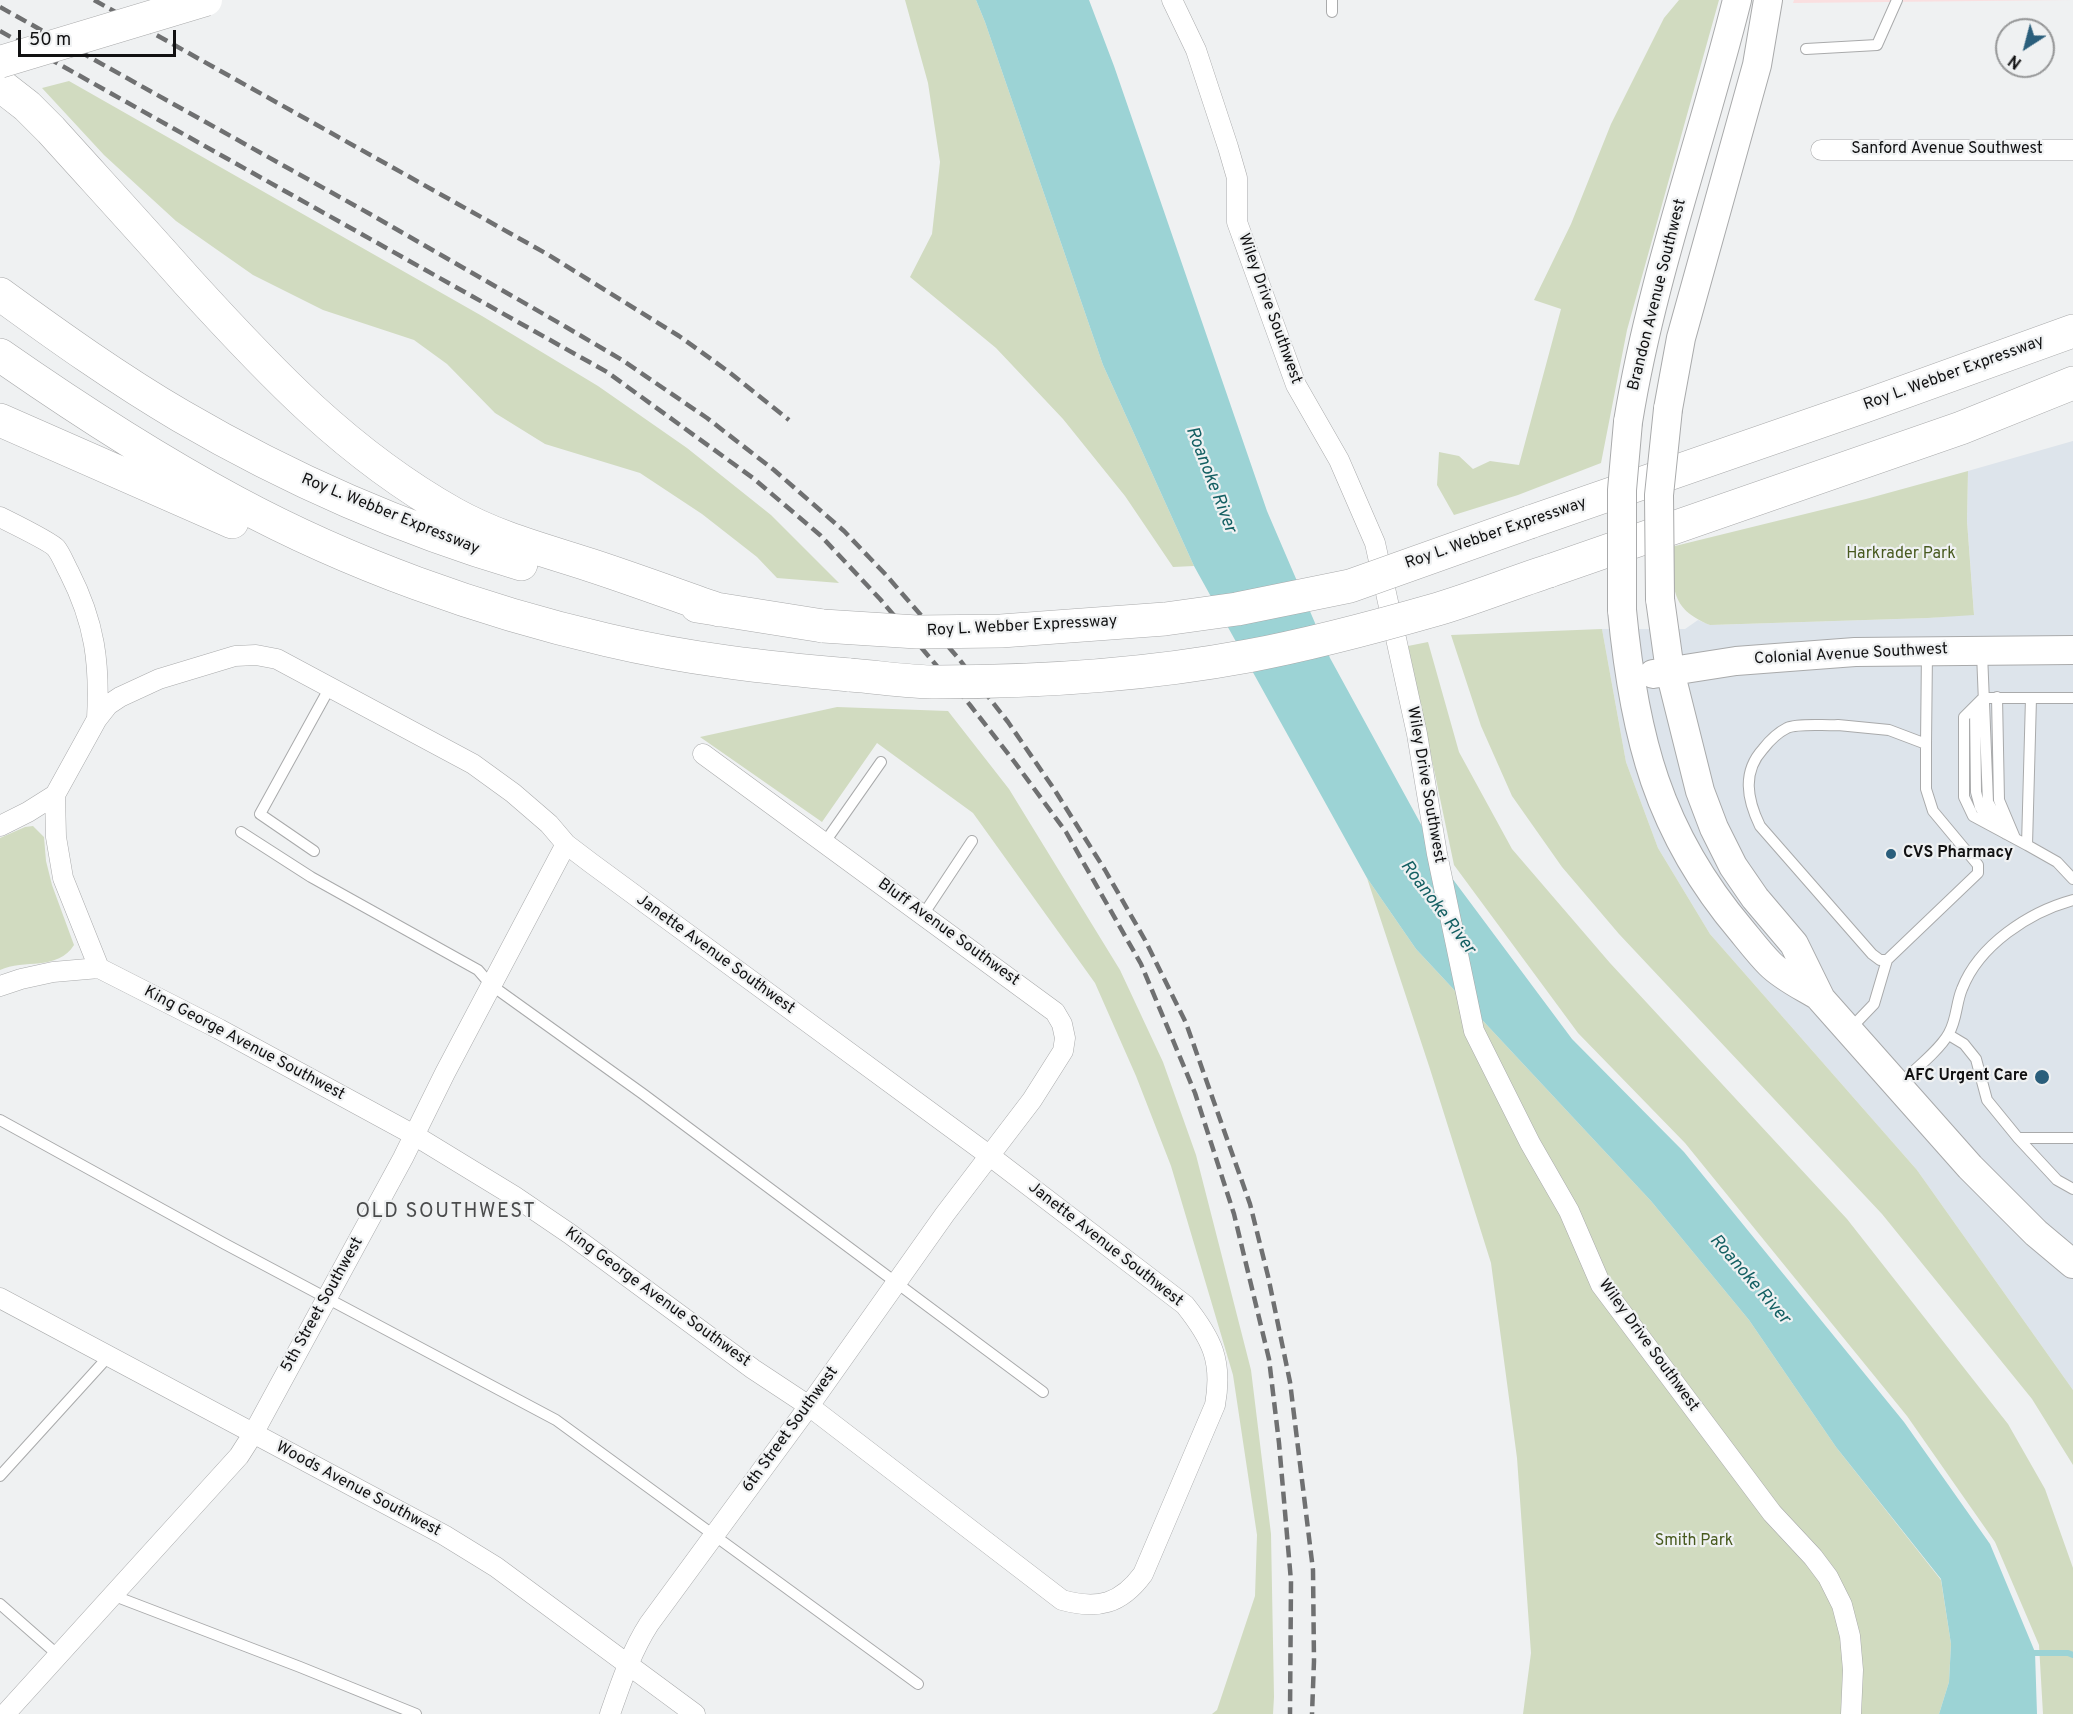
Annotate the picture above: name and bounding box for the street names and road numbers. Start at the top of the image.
street label: Sanford Avenue Southwest [1851,140,2043,160]
street label: Brandon Avenue Southwest [1625,197,1691,393]
street label: Wiley Drive Southwest [1233,231,1305,387]
street label: Roy L. Webber Expressway [1861,332,2047,416]
street label: Roy L. Webber Expressway [298,470,482,560]
street label: Roy L. Webber Expressway [1403,494,1589,574]
street label: Roy L. Webber Expressway [926,612,1118,642]
street label: Colonial Avenue Southwest [1754,640,1948,670]
street label: Wiley Drive Southwest [1402,705,1448,865]
street label: Bluff Avenue Southwest [873,875,1023,991]
street label: Janette Avenue Southwest [632,891,798,1019]
street label: King George Avenue Southwest [140,983,348,1105]
street label: Janette Avenue Southwest [1024,1179,1186,1311]
street label: King George Avenue Southwest [560,1224,754,1372]
street label: 5th Street Southwest [278,1234,368,1376]
street label: Wiley Drive Southwest [1594,1276,1702,1416]
street label: 6th Street Southwest [739,1363,843,1497]
street label: Woods Avenue Southwest [272,1438,444,1542]

